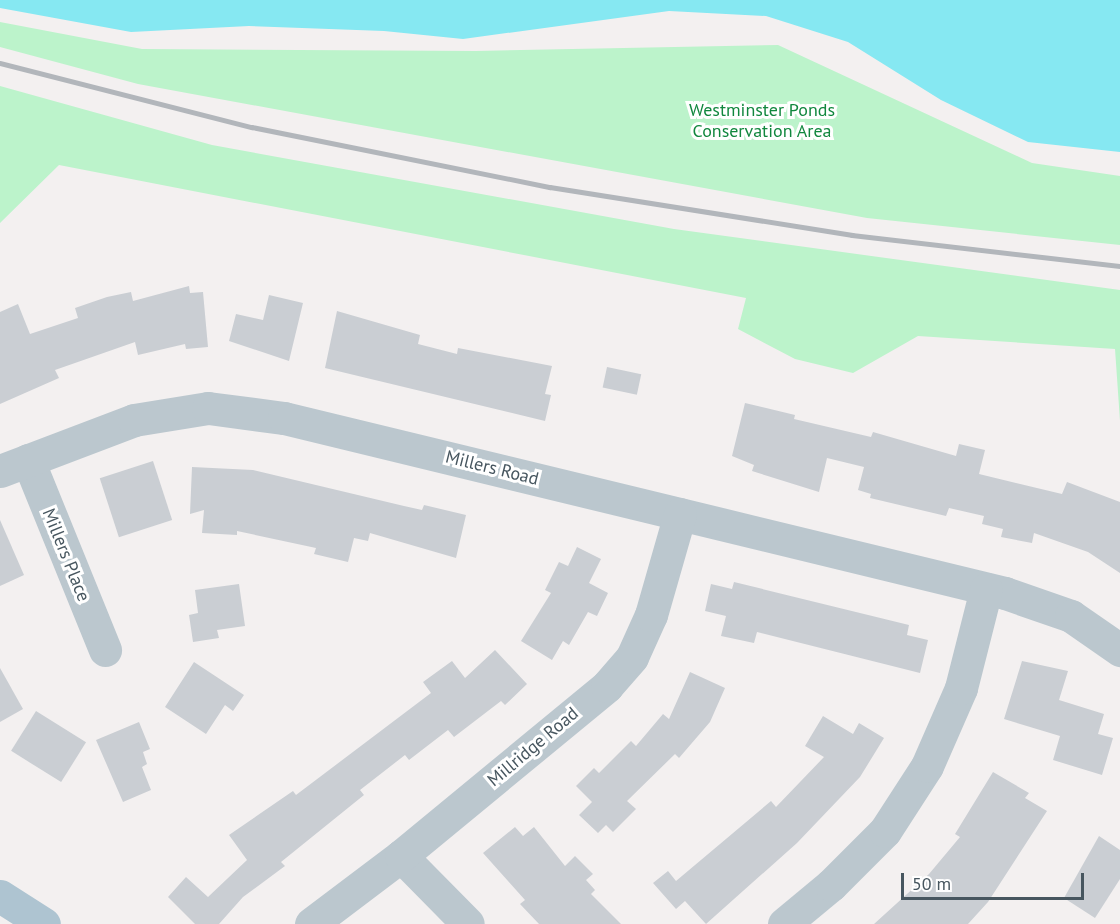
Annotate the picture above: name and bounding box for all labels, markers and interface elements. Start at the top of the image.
park label: Westminster Ponds Conservation Area [689,100,835,142]
street label: Millers Road [443,446,541,490]
street label: Millers Place [38,505,94,605]
street label: Millridge Road [483,703,583,791]
scale bar [904,861,1087,899]
text: 50 m [912,872,951,895]

